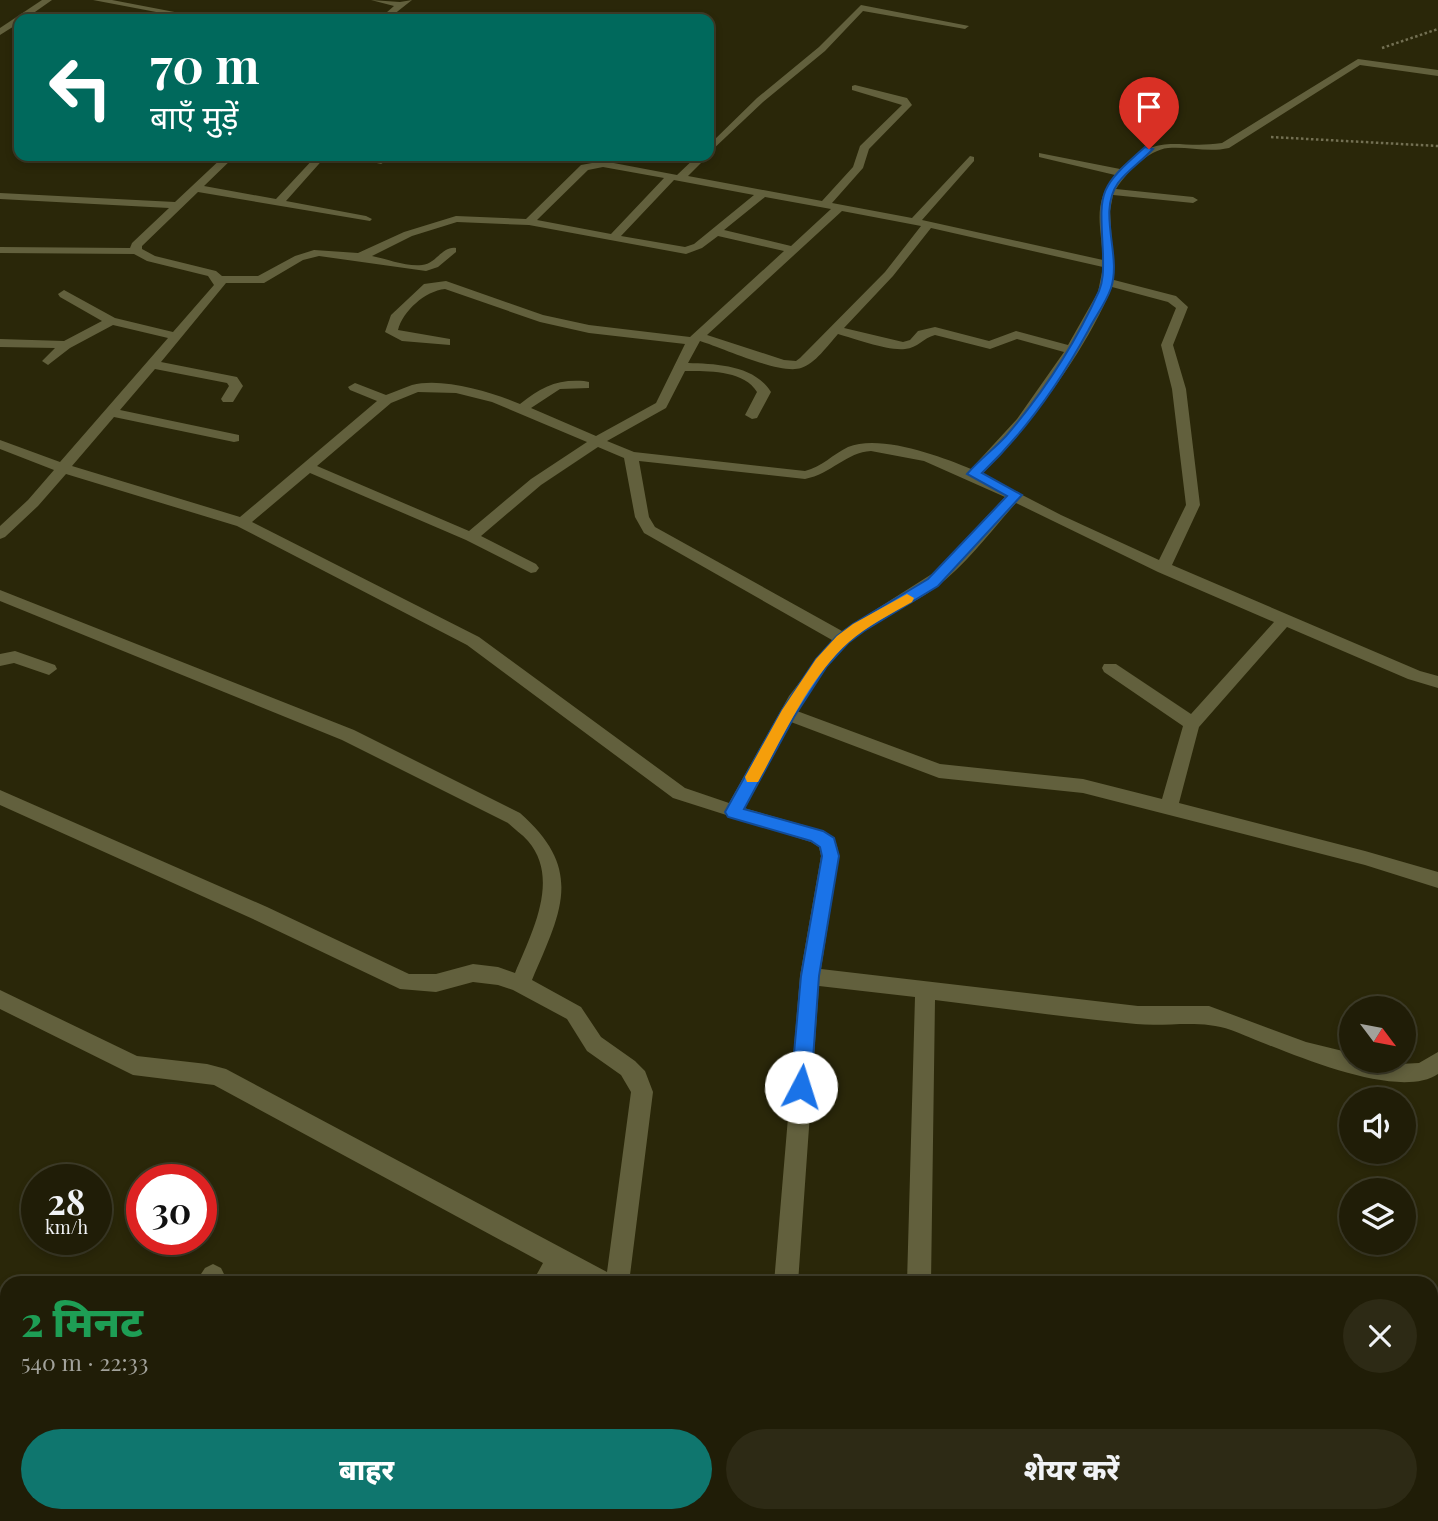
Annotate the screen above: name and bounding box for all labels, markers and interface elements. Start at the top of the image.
text: 70 m [150,31,260,96]
icon: left [35,42,126,133]
pin [1119,77,1179,149]
icon: arrive [1130,88,1168,126]
text: बाएँ मुड़ें [150,94,238,137]
north arrow [1339,996,1416,1073]
map controls [1339,996,1416,1255]
position arrow [764,1050,838,1124]
button: sound [1339,1087,1416,1164]
speed limit sign: 30 [126,1164,217,1255]
text: 28 [48,1177,85,1224]
button: layers [1339,1178,1416,1255]
text: km/h [45,1215,88,1239]
text: 2 मिनट [21,1292,143,1348]
button: close [1343,1299,1417,1373]
text: 540 m · 22:33 [21,1346,148,1377]
button: बाहर [21,1429,712,1509]
button: शेयर करें [726,1429,1417,1509]

